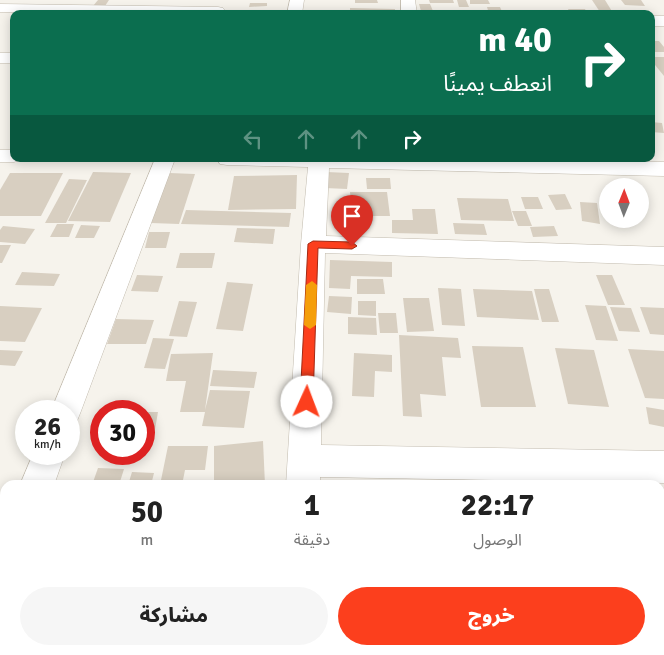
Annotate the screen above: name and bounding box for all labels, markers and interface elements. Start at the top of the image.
text: 40 m [478,18,552,61]
icon: right [570,30,635,95]
text: انعطف يمينًا [443,70,552,97]
icon: left [239,125,267,153]
icon: ahead [292,125,320,153]
icon: ahead [345,125,373,153]
icon: right [398,125,426,153]
north arrow [599,178,649,228]
map controls [599,178,649,228]
pin [331,195,373,246]
icon: arrive [338,202,366,230]
position arrow [280,375,332,427]
speed limit sign: 30 [90,400,155,465]
text: 26 [34,411,61,442]
text: km/h [34,437,61,452]
text: 1 [304,487,320,524]
text: 22:17 [461,487,534,524]
text: 50 [131,494,163,531]
text: m [140,530,153,550]
text: دقيقة [294,530,330,550]
text: الوصول [473,530,522,550]
button: مشاركة [20,587,328,645]
button: خروج [338,587,645,645]

